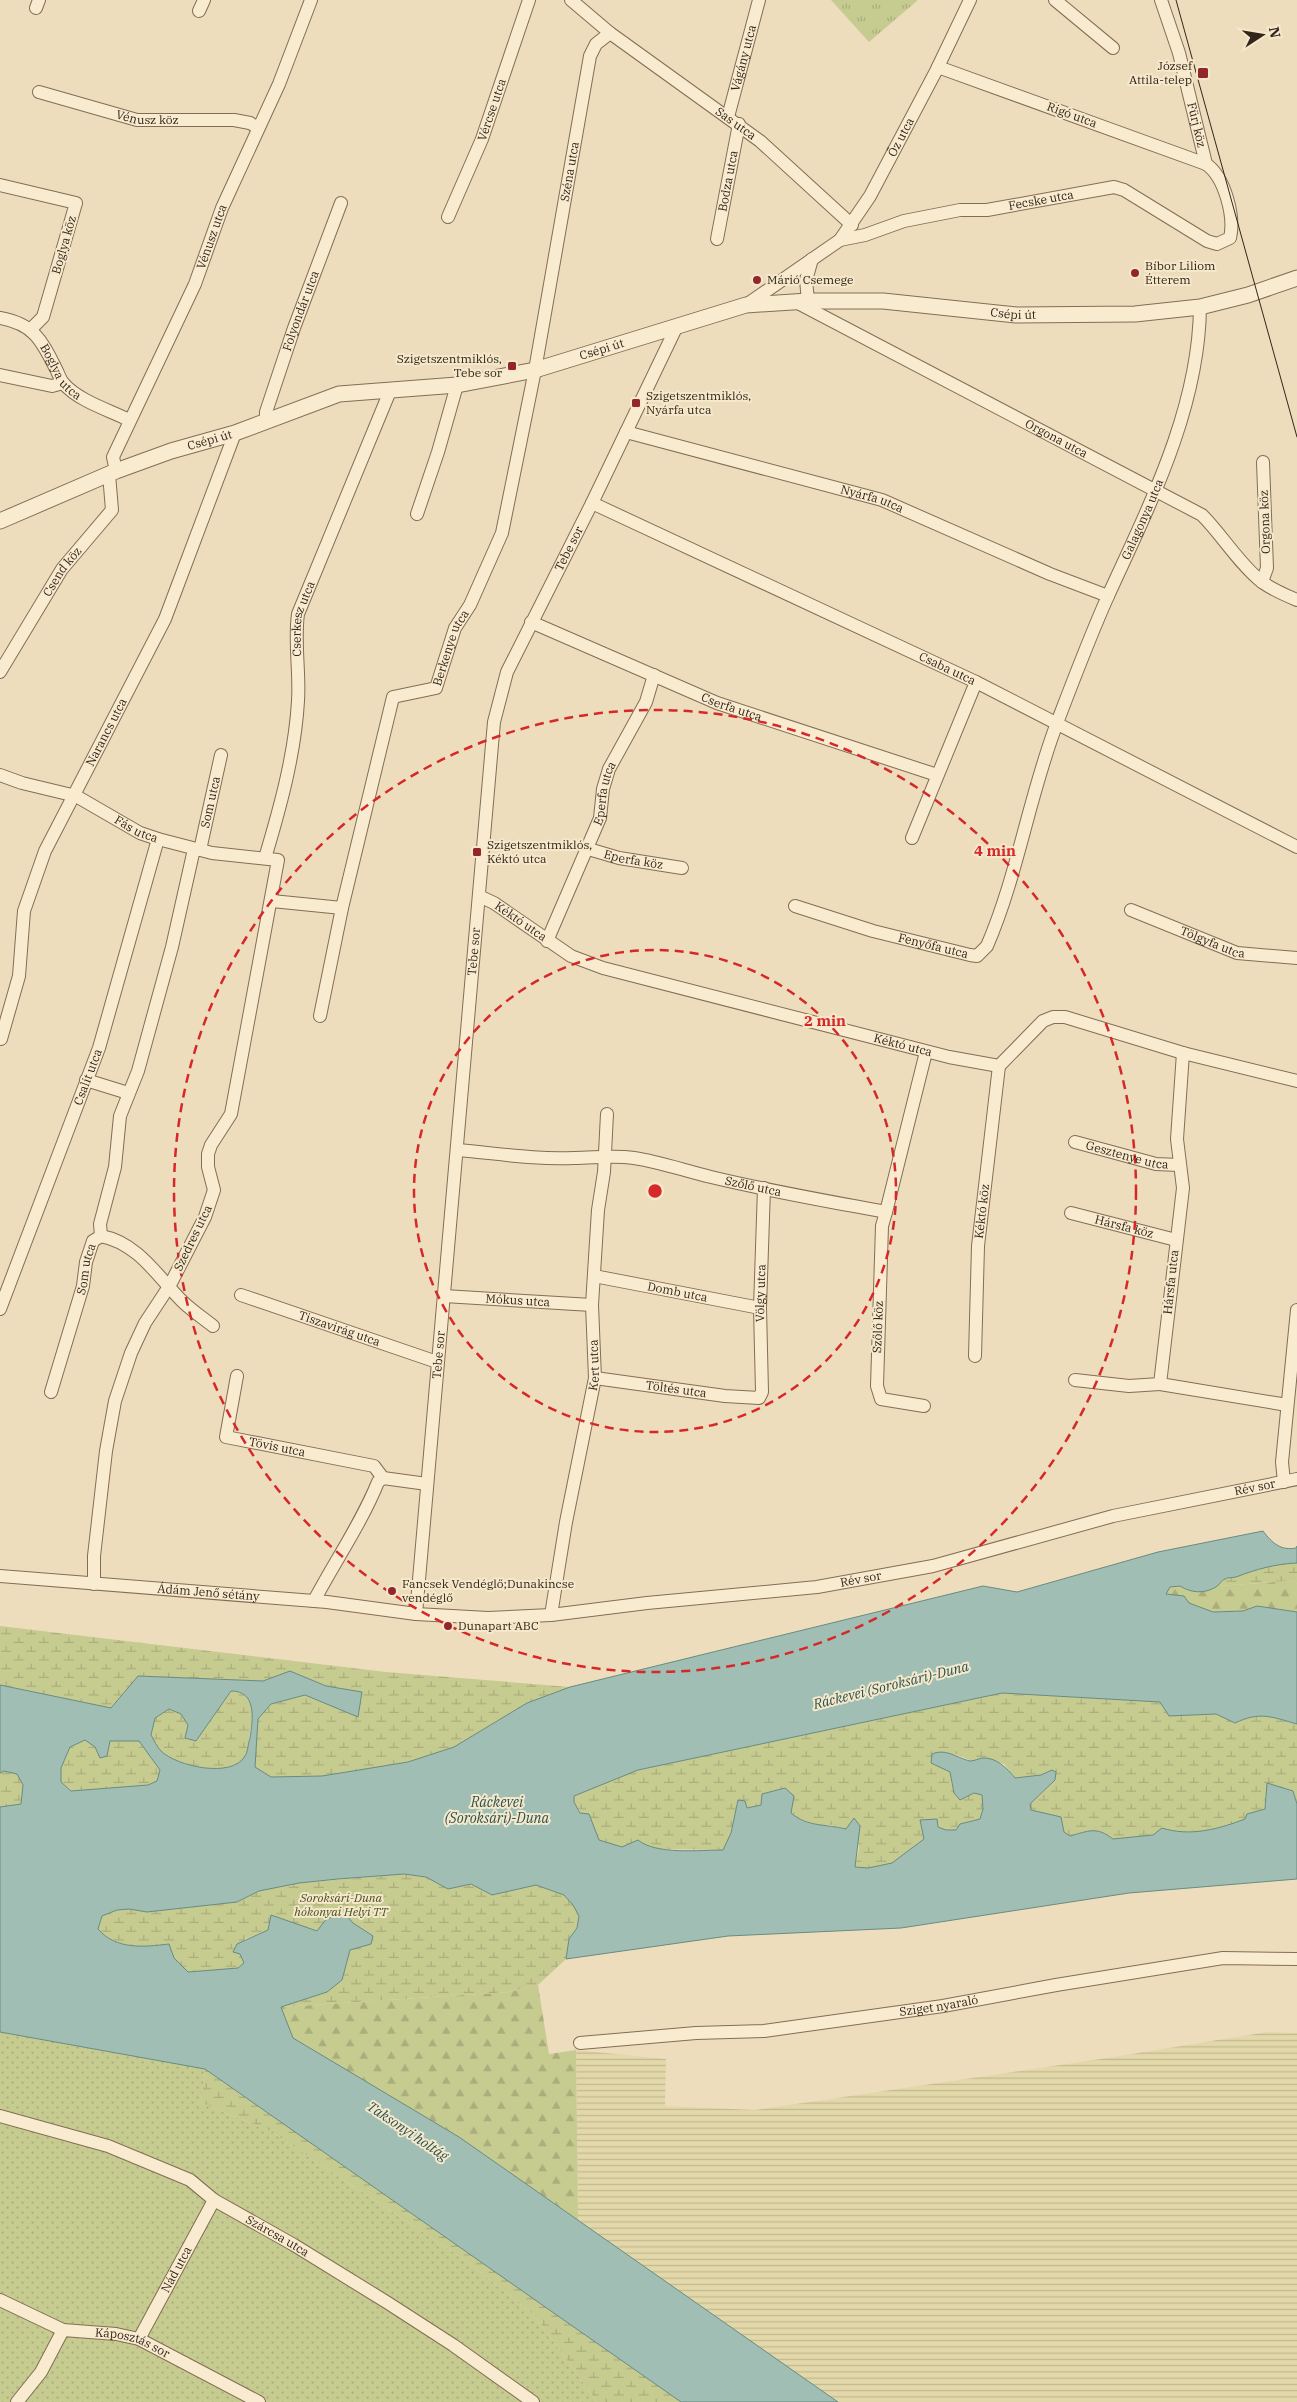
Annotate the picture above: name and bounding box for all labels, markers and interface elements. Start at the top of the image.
north arrow [1237,10,1287,60]
street label: Vágány utca [727,23,759,93]
text: N [1265,25,1285,40]
place label: József Attila-telep [1129,58,1193,87]
marker: József Attila-telep [1196,66,1210,80]
street label: Vércse utca [474,76,509,143]
street label: Rigó utca [1045,99,1100,131]
street label: Fürj köz [1184,101,1210,149]
street label: Sas utca [713,103,760,143]
street label: Vénusz köz [114,106,179,127]
street label: Őz utca [884,115,917,159]
street label: Széna utca [557,140,582,203]
street label: Bodza utca [714,149,741,213]
street label: Fecske utca [1007,186,1075,213]
street label: Vénusz utca [193,201,230,271]
street label: Boglya köz [48,214,79,276]
place label: Bíbor Liliom Étterem [1145,258,1216,287]
marker: Bíbor Liliom Étterem [1129,267,1141,279]
street label: Folyondár utca [279,268,322,353]
place label: Márió Csemege [767,272,854,287]
marker: Márió Csemege [751,274,763,286]
street label: Csépi út [990,304,1036,322]
street label: Csépi út [578,335,626,363]
street label: Boglya utca [37,341,85,403]
place label: Szigetszentmiklós, Tebe sor [397,351,503,380]
marker: Szigetszentmiklós, Tebe sor [506,360,518,372]
place label: Szigetszentmiklós, Nyárfa utca [646,388,751,417]
marker: Szigetszentmiklós, Nyárfa utca [630,397,642,409]
street label: Orgona utca [1023,416,1091,461]
street label: Csépi út [185,426,234,453]
street label: Galagonya utca [1118,476,1167,562]
street label: Nyárfa utca [839,481,907,516]
street label: Orgona köz [1256,490,1273,554]
street label: Tebe sor [551,523,586,573]
street label: Csend köz [39,544,84,599]
street label: Cserkesz utca [289,578,318,657]
street label: Berkenye utca [429,606,472,688]
street label: Csaba utca [917,648,979,688]
street label: Cserfa utca [699,689,764,724]
street label: Narancs utca [82,695,130,769]
street label: Eperfa utca [590,758,619,828]
street label: Som utca [197,774,223,829]
street label: Fás utca [112,812,160,846]
place label: Szigetszentmiklós, Kéktó utca [487,837,592,866]
text: 4 min [974,841,1016,860]
marker: Szigetszentmiklós, Kéktó utca [471,846,483,858]
street label: Eperfa köz [602,846,664,872]
street label: Kéktó utca [492,898,550,944]
street label: Tölgyfa utca [1178,923,1246,961]
street label: Tebe sor [464,926,483,976]
street label: Fenyőfa utca [897,930,971,961]
text: 2 min [804,1011,846,1030]
street label: Kéktó utca [872,1030,934,1060]
street label: Csalit utca [70,1046,105,1107]
street label: Gesztenye utca [1084,1137,1169,1172]
street label: Szőlő utca [724,1173,783,1199]
centre of rings [646,1182,664,1200]
street label: Kéktó köz [971,1183,992,1239]
street label: Szedres utca [170,1202,215,1273]
street label: Hársfa köz [1093,1211,1155,1241]
street label: Som utca [73,1241,99,1297]
street label: Hársfa utca [1160,1248,1181,1315]
street label: Völgy utca [752,1263,768,1322]
street label: Domb utca [646,1278,709,1305]
street label: Mókus utca [485,1291,551,1309]
street label: Szőlő köz [869,1301,886,1353]
street label: Tiszavirág utca [297,1307,383,1349]
street label: Tebe sor [429,1330,448,1380]
street label: Kert utca [585,1339,602,1392]
street label: Töltés utca [645,1377,708,1400]
street label: Tövis utca [248,1434,307,1459]
street label: Rév sor [1233,1475,1277,1498]
street label: Rév sor [839,1567,883,1590]
place label: Fancsek Vendéglő;Dunakincse vendéglő [402,1576,574,1605]
street label: Ádám Jenő sétány [157,1581,261,1604]
marker: Fancsek Vendéglő;Dunakincse vendéglő [386,1585,398,1597]
place label: Dunapart ABC [458,1618,539,1633]
marker: Dunapart ABC [442,1620,454,1632]
water label: Ráckevei (Soroksári)-Duna [810,1657,971,1713]
water label: Ráckevei (Soroksári)-Duna [445,1793,550,1827]
park label: Soroksári-Duna hókonyai Helyi TT [294,1890,389,1919]
street label: Sziget nyaraló [898,1992,979,2019]
water label: Taksonyi holtág [364,2097,452,2165]
street label: Szárcsa utca [243,2211,313,2260]
street label: Nád utca [158,2243,195,2295]
street label: Káposztás sor [94,2324,173,2361]

